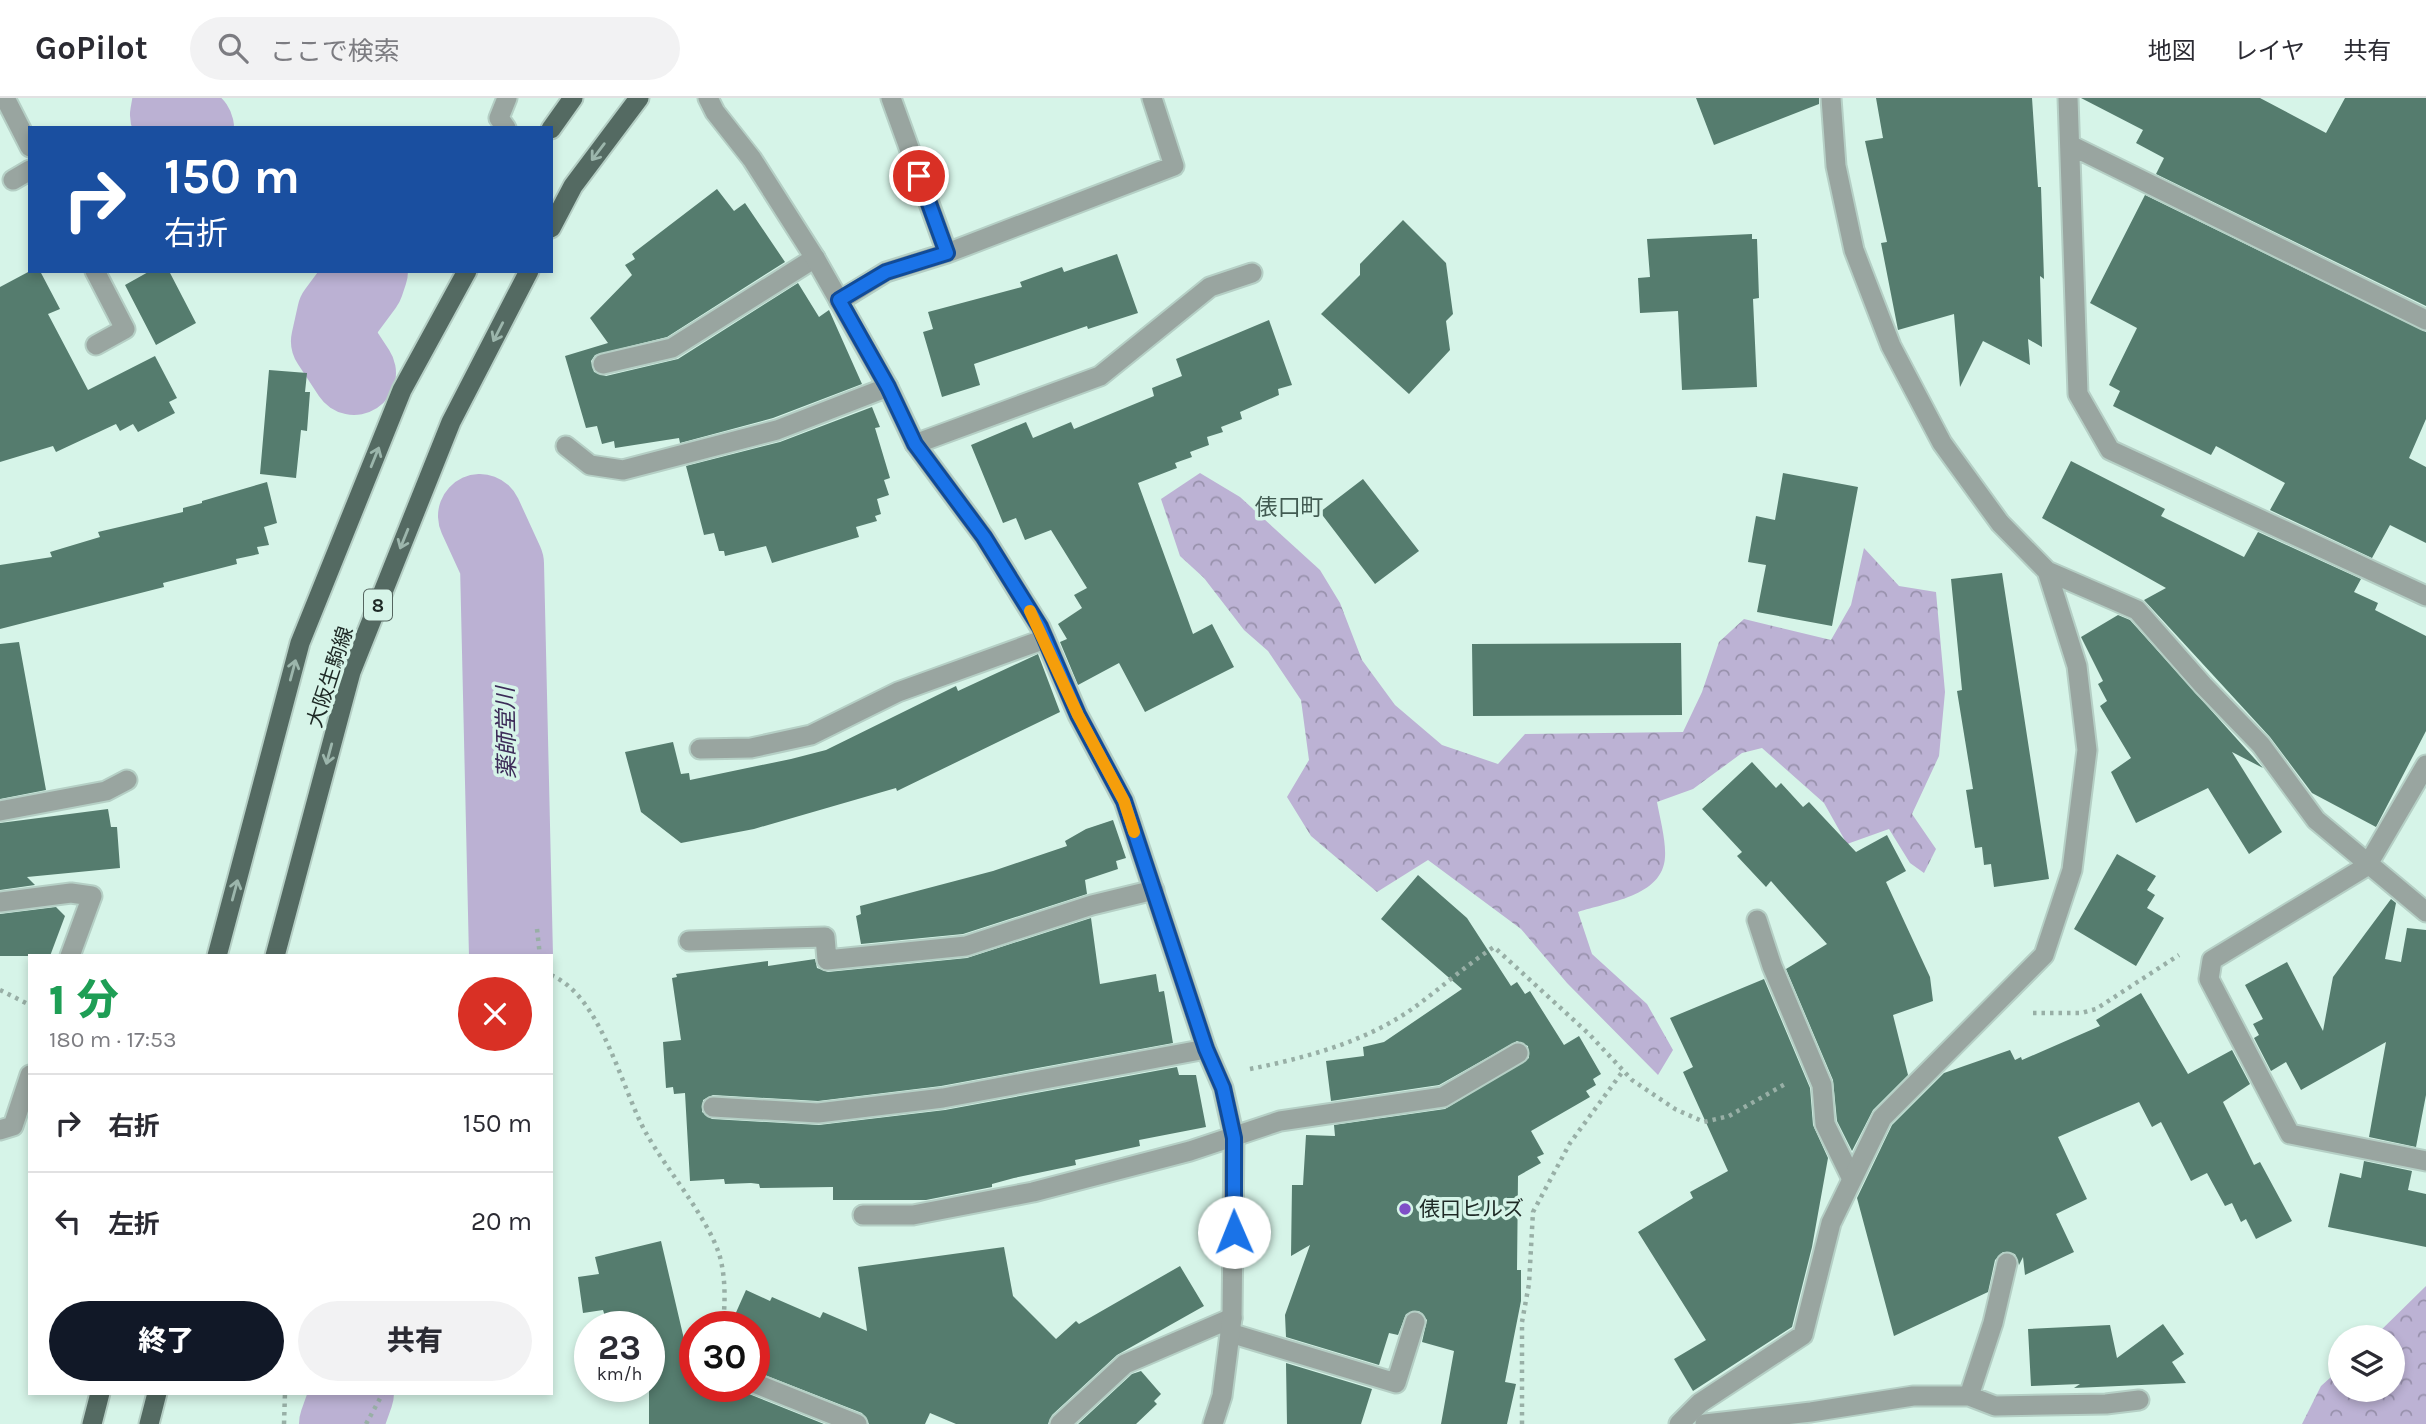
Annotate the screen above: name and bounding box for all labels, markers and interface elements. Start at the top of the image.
search box [190,17,680,80]
text: GoPilot [35,29,148,67]
icon: search [214,29,252,67]
text: ここで検索 [270,36,400,67]
text: 地図 [2148,37,2196,65]
text: レイヤ [2234,37,2305,65]
text: 共有 [2343,37,2391,65]
one-way arrow [591,143,606,162]
pin [889,146,949,206]
text: 150 m [164,148,300,205]
icon: right [49,154,140,245]
icon: arrive [900,157,938,195]
text: 右折 [164,215,228,252]
one-way arrow [490,321,504,342]
one-way arrow [369,447,382,469]
district label: 俵口町 [1255,494,1324,521]
one-way arrow [397,528,410,550]
road number: 8 [364,590,392,620]
street label: 大阪生駒線 [302,623,358,731]
one-way arrow [287,659,300,682]
water label: 薬師堂川 [492,684,521,779]
one-way arrow [322,742,335,764]
one-way arrow [229,879,242,901]
text: 1 分 [49,975,118,1025]
button: close [458,977,532,1051]
text: 180 m · 17:53 [49,1026,177,1053]
icon: right [49,1104,87,1142]
text: 150 m [463,1108,532,1139]
text: 右折 [108,1111,160,1142]
position arrow [1197,1195,1271,1269]
place label: 俵口ヒルズ [1419,1197,1524,1221]
marker: 俵口ヒルズ [1397,1201,1413,1217]
icon: left [49,1202,87,1240]
text: 20 m [471,1206,532,1237]
text: 左折 [108,1209,160,1240]
button: 終了 [49,1301,284,1381]
button: 共有 [298,1301,532,1381]
speed limit sign: 30 [679,1311,770,1402]
map controls [2328,1325,2405,1402]
button: layers [2328,1325,2405,1402]
text: 23 [598,1327,641,1368]
text: km/h [597,1363,642,1385]

